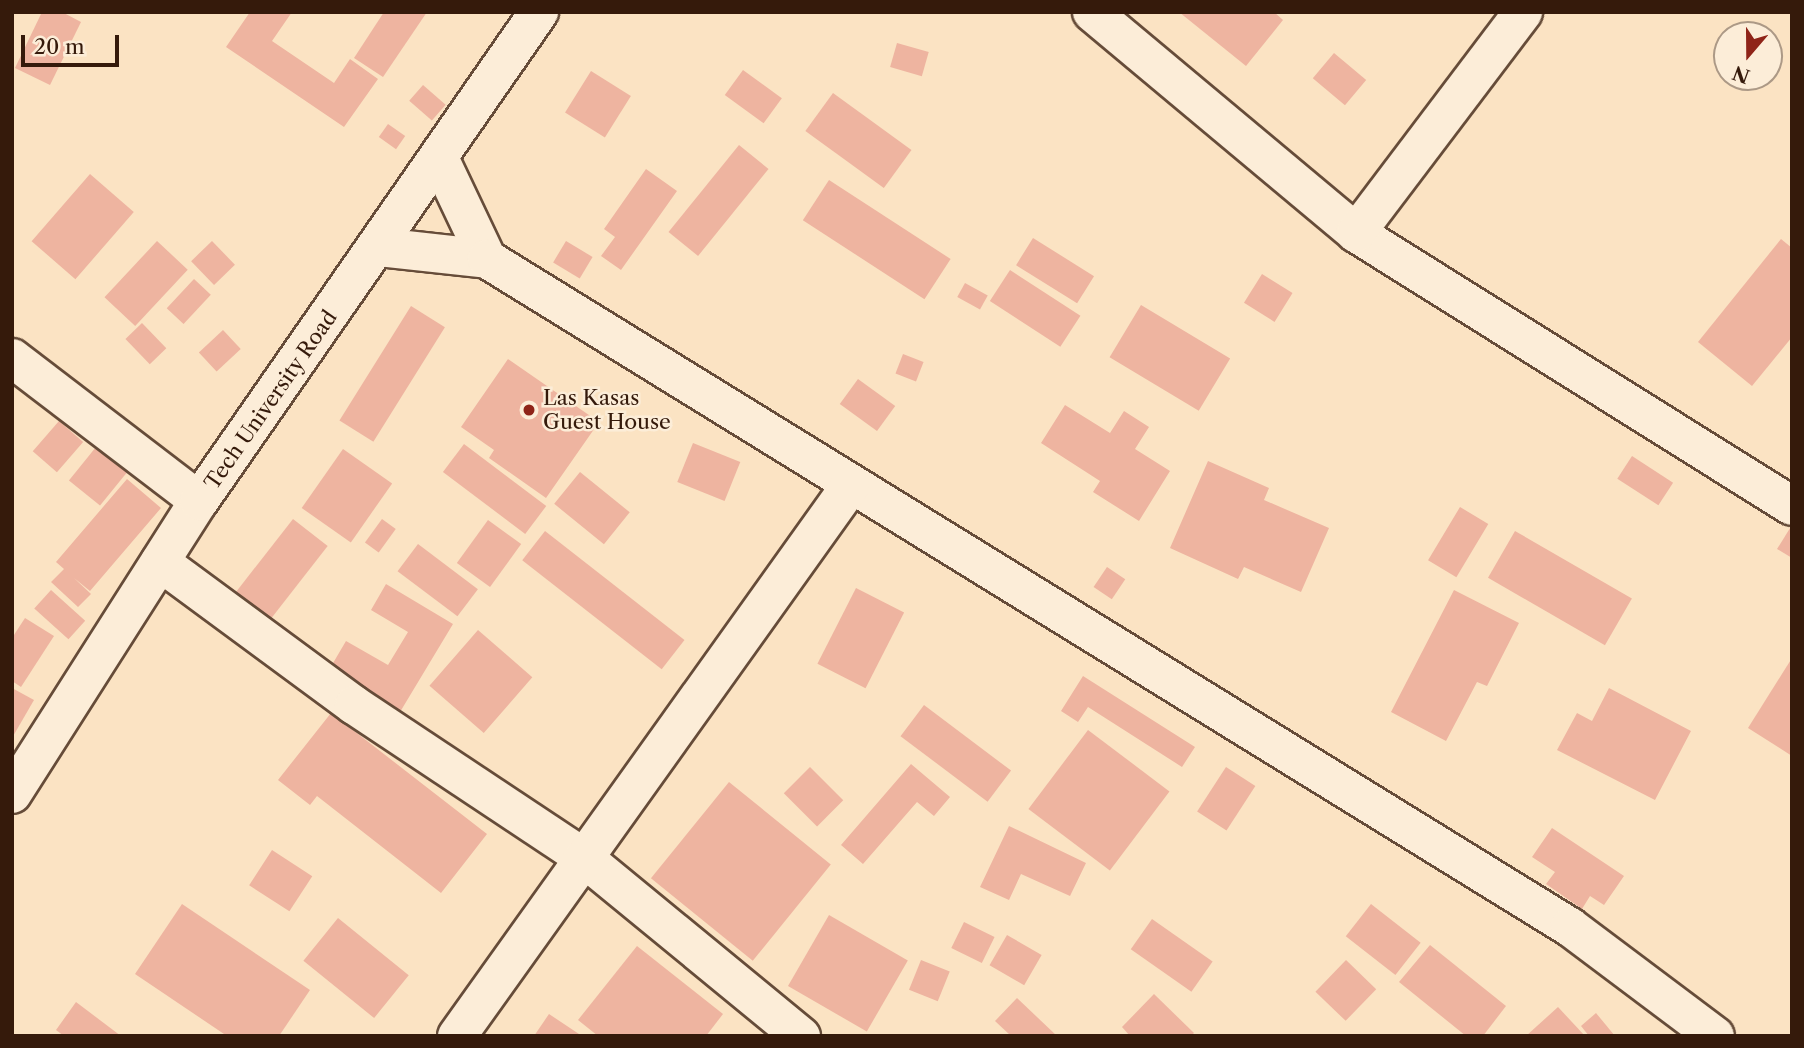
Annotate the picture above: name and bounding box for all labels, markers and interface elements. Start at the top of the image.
scale bar [24,21,122,65]
north arrow [1713,21,1783,91]
text: 20 m [34,34,85,59]
text: N [1730,61,1753,88]
street label: Tech University Road [199,305,343,495]
place label: Las Kasas Guest House [543,385,671,435]
marker: Las Kasas Guest House [521,402,537,418]

